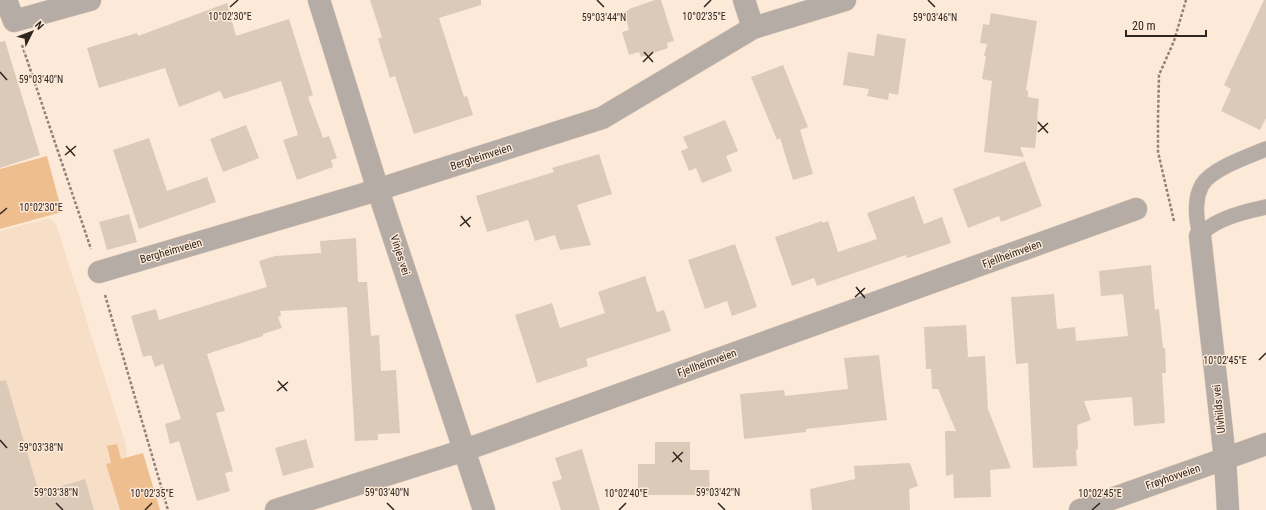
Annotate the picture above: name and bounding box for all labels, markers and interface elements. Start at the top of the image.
text: 10°02'30"E [208,11,252,22]
text: 10°02'35"E [682,11,726,22]
north arrow [12,12,52,52]
text: 59°03'44"N [582,12,626,23]
text: 59°03'46"N [913,12,957,23]
scale bar [1126,12,1206,38]
text: N [32,19,46,33]
text: 20 m [1132,19,1156,33]
text: 59°03'40"N [19,74,63,85]
street label: Bergheimveien [449,141,513,173]
text: 10°02'30"E [19,202,63,213]
street label: Vinjes vei [387,233,413,277]
street label: Bergheimveien [138,236,204,266]
street label: Fjellheimveien [981,237,1043,271]
street label: Fjellheimveien [676,346,738,380]
text: 10°02'45"E [1203,355,1247,366]
street label: Ulvhilds vei [1210,384,1228,434]
text: 59°03'38"N [19,442,63,453]
street label: Frøyhovveien [1144,462,1202,492]
text: 59°03'38"N [34,487,78,498]
text: 59°03'40"N [365,487,409,498]
text: 59°03'42"N [696,487,740,498]
text: 10°02'35"E [130,488,174,499]
text: 10°02'40"E [604,488,648,499]
text: 10°02'45"E [1078,488,1122,499]

